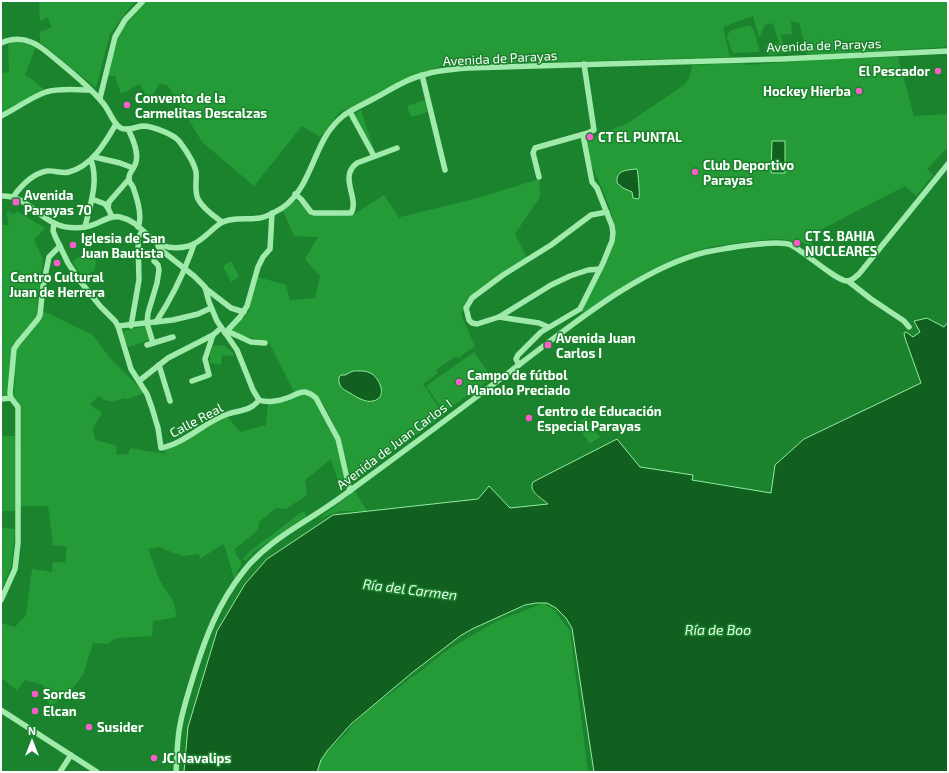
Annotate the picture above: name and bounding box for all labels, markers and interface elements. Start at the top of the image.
street label: Avenida de Parayas [766,35,882,55]
street label: Avenida de Parayas [442,47,558,69]
place label: El Pescador [858,63,930,79]
marker: El Pescador [933,66,943,76]
place label: Hockey Hierba [763,83,851,99]
marker: Hockey Hierba [854,86,864,96]
place label: Convento de la Carmelitas Descalzas [135,90,267,121]
marker: Convento de la Carmelitas Descalzas [122,100,132,110]
place label: CT EL PUNTAL [598,129,682,145]
marker: CT EL PUNTAL [585,132,595,142]
place label: Club Deportivo Parayas [703,157,795,188]
marker: Club Deportivo Parayas [690,167,700,177]
place label: Avenida Parayas 70 [24,187,92,218]
marker: Avenida Parayas 70 [11,197,21,207]
place label: CT S. BAHIA NUCLEARES [805,228,878,259]
place label: Iglesia de San Juan Bautista [81,230,166,261]
marker: CT S. BAHIA NUCLEARES [792,238,802,248]
marker: Iglesia de San Juan Bautista [68,240,78,250]
marker: Centro Cultural Juan de Herrera [52,258,62,268]
place label: Centro Cultural Juan de Herrera [9,269,105,300]
place label: Avenida Juan Carlos I [556,330,636,361]
marker: Avenida Juan Carlos I [543,340,553,350]
place label: Campo de fútbol Manolo Preciado [467,367,571,398]
marker: Campo de fútbol Manolo Preciado [454,377,464,387]
street label: Avenida de Juan Carlos I [333,395,455,493]
street label: Calle Real [167,399,226,441]
place label: Centro de Educación Especial Parayas [537,403,662,434]
marker: Centro de Educación Especial Parayas [524,413,534,423]
water label: Ría del Carmen [362,575,458,603]
water label: Ría de Boo [685,621,751,638]
place label: Sordes [43,686,86,702]
marker: Sordes [30,689,40,699]
place label: Elcan [43,703,77,719]
marker: Elcan [30,706,40,716]
place label: Susider [97,719,144,735]
north arrow [12,721,52,761]
marker: Susider [84,722,94,732]
text: N [28,724,36,737]
place label: JC Navalips [162,750,231,766]
marker: JC Navalips [149,753,159,763]

